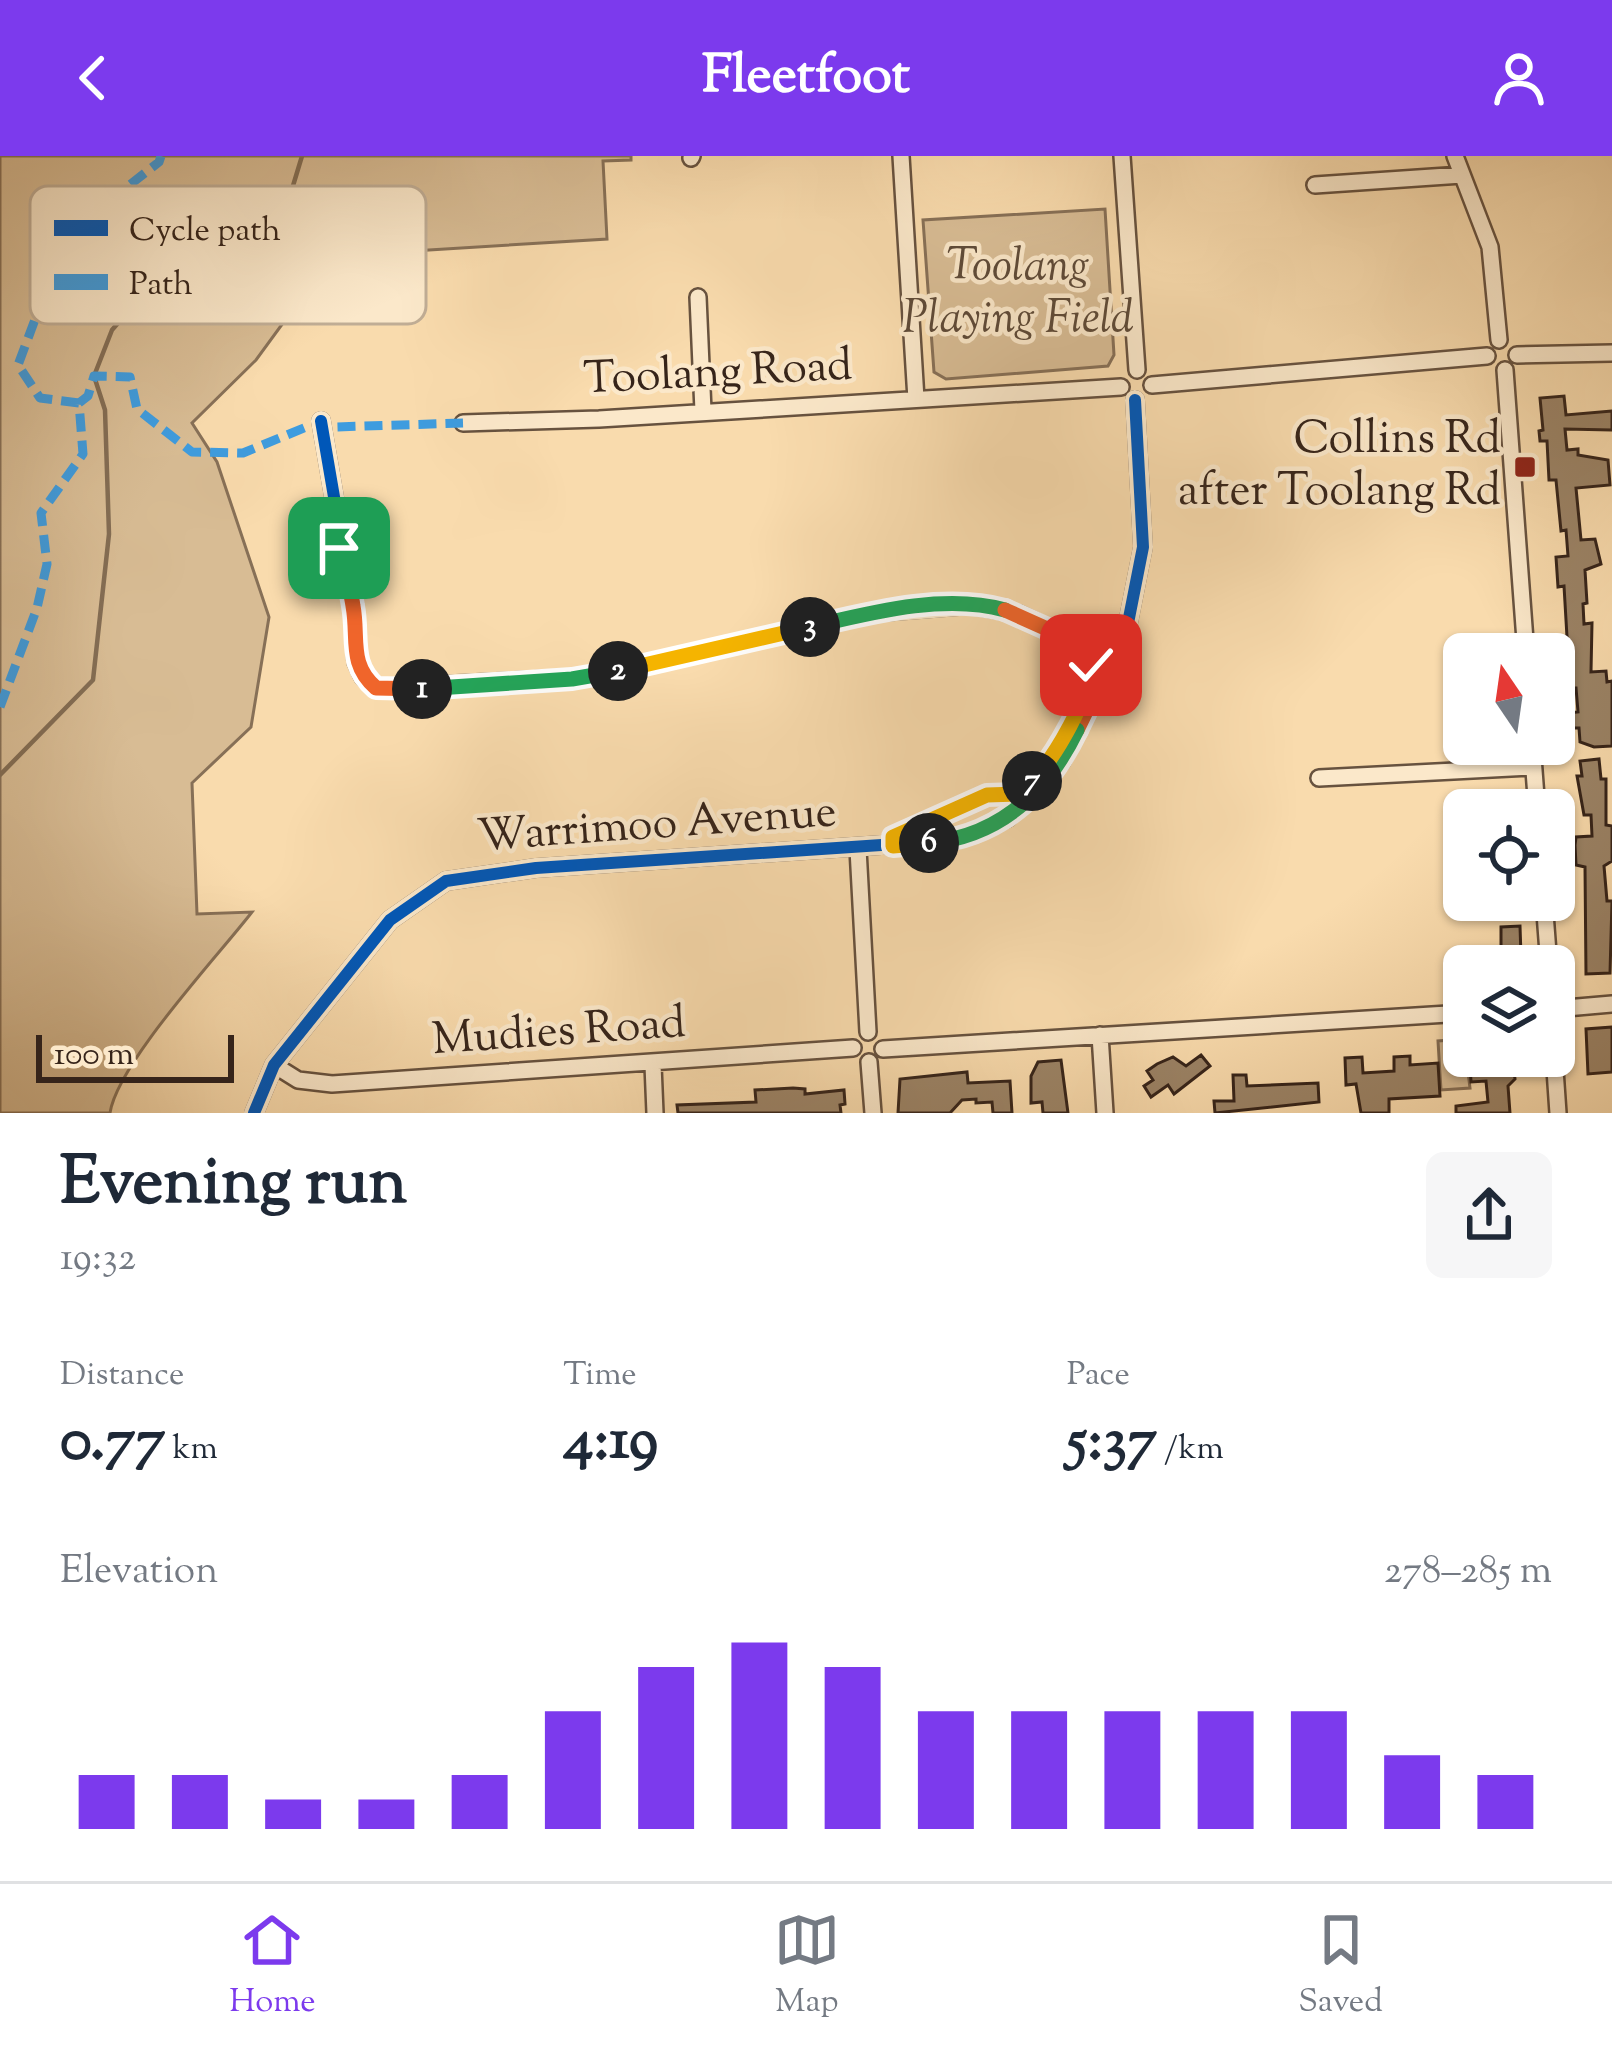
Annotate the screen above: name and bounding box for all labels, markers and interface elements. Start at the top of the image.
text: Fleetfoot [702,39,910,117]
icon: back [60,45,126,111]
icon: person [1486,45,1552,111]
legend [30,186,426,324]
text: Cycle path [129,208,281,256]
park label: Toolang Playing Field [902,236,1134,353]
text: Path [129,262,193,310]
street label: Toolang Road [582,336,854,414]
place label: Collins Rd after Toolang Rd [1178,409,1501,526]
marker: Collins Rd after Toolang Rd [1512,454,1538,480]
pin [288,497,390,599]
icon: arrive [306,515,372,581]
pin: 3 [780,597,840,657]
text: 3 [803,603,817,651]
pin [1040,614,1142,716]
icon: check [1058,632,1124,698]
north arrow [1443,633,1575,765]
map controls [1443,633,1575,1077]
pin: 2 [588,641,648,701]
text: 2 [610,647,626,695]
pin: 1 [392,659,452,719]
text: 1 [416,665,428,713]
pin: 7 [1002,751,1062,811]
text: 7 [1024,757,1040,805]
street label: Warrimoo Avenue [475,782,839,872]
button: locate [1443,789,1575,921]
pin: 6 [899,813,959,873]
text: 6 [921,819,937,867]
button: layers [1443,945,1575,1077]
street label: Mudies Road [430,993,688,1075]
scale bar [36,1029,234,1082]
text: 100 m [54,1032,134,1080]
text: Evening run [60,1139,407,1234]
button: share [1426,1152,1552,1278]
text: 19:32 [60,1232,136,1288]
text: Distance [60,1352,184,1400]
text: Time [563,1352,637,1400]
text: Pace [1067,1352,1130,1400]
text: 0.77 [60,1400,165,1487]
text: 4:19 [563,1400,658,1487]
text: 5:37 [1067,1400,1157,1487]
text: km [165,1426,218,1474]
text: /km [1157,1426,1224,1474]
text: Elevation [60,1545,218,1601]
text: 278–285 m [1384,1545,1552,1601]
tab: Home [229,1907,316,2027]
tab: Map [774,1907,840,2027]
tab: Saved [1298,1907,1383,2027]

